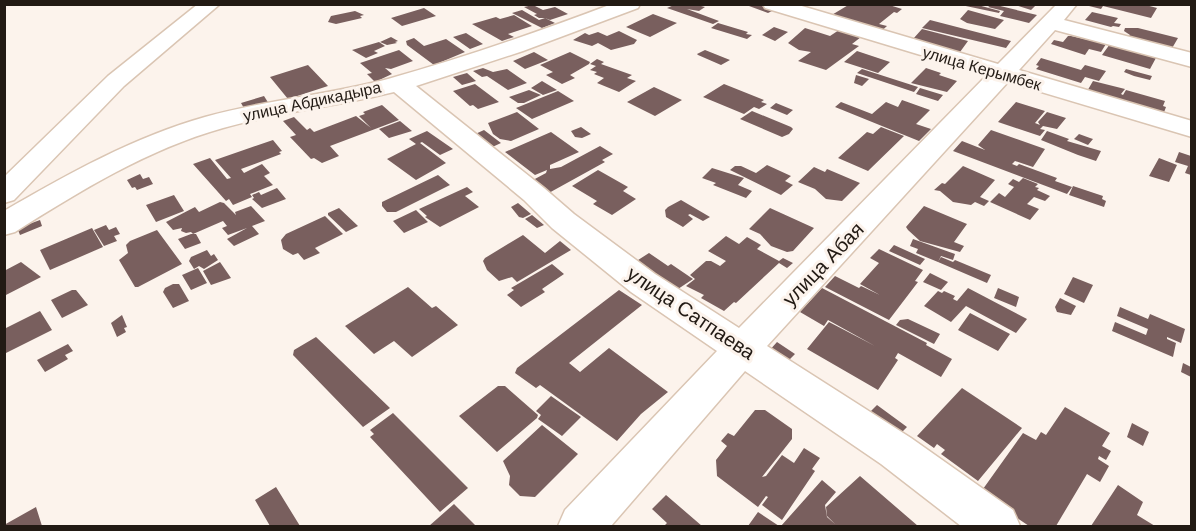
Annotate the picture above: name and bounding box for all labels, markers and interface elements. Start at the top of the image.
street label: улица Керымбек [920,41,1045,96]
street label: улица Абдикадыра [241,77,383,126]
street label: улица Абая [777,217,869,311]
street label: улица Сатпаева [622,260,761,366]

